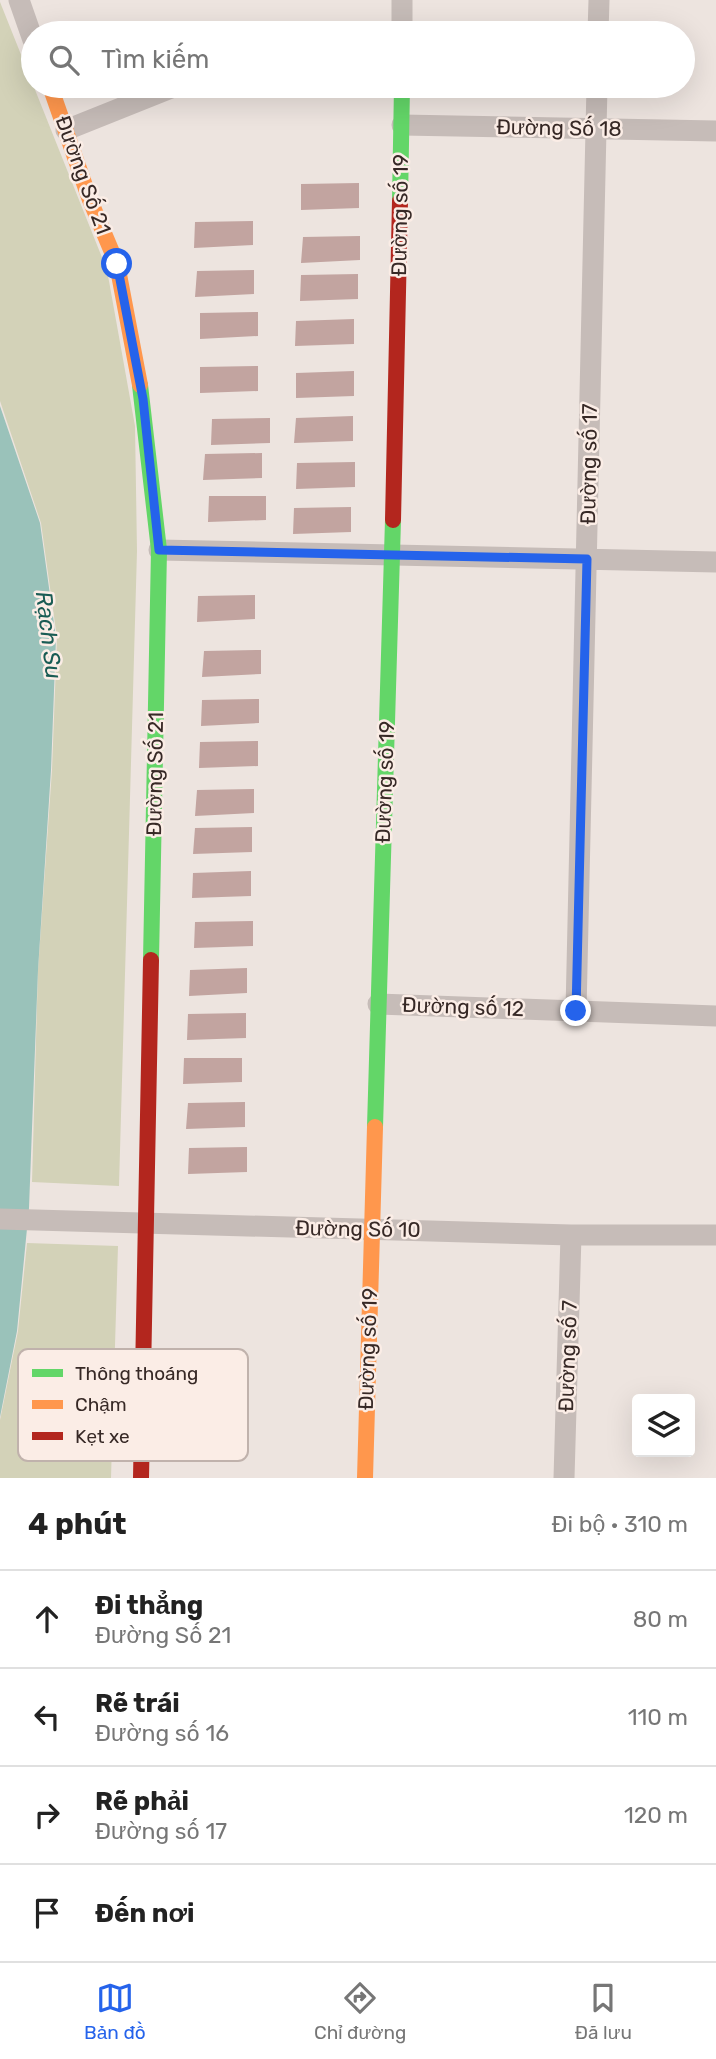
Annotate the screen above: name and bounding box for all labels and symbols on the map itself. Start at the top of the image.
street label: Đường Số 21 [50,112,117,238]
street label: Đường Số 18 [496,114,622,141]
street label: Đường số 19 [386,154,413,276]
route start [101,248,132,279]
street label: Đường số 17 [575,403,602,524]
water label: Rạch Su [30,589,68,681]
street label: Đường Số 21 [141,712,168,836]
street label: Đường số 19 [370,720,399,844]
street label: Đường số 12 [402,992,524,1021]
route end [560,995,591,1026]
street label: Đường Số 10 [295,1215,421,1242]
street label: Đường số 19 [353,1287,382,1411]
street label: Đường số 7 [553,1300,582,1412]
legend [18,1349,248,1461]
text: Thông thoáng [75,1362,198,1385]
text: Chậm [75,1393,127,1416]
text: Kẹt xe [75,1425,130,1448]

